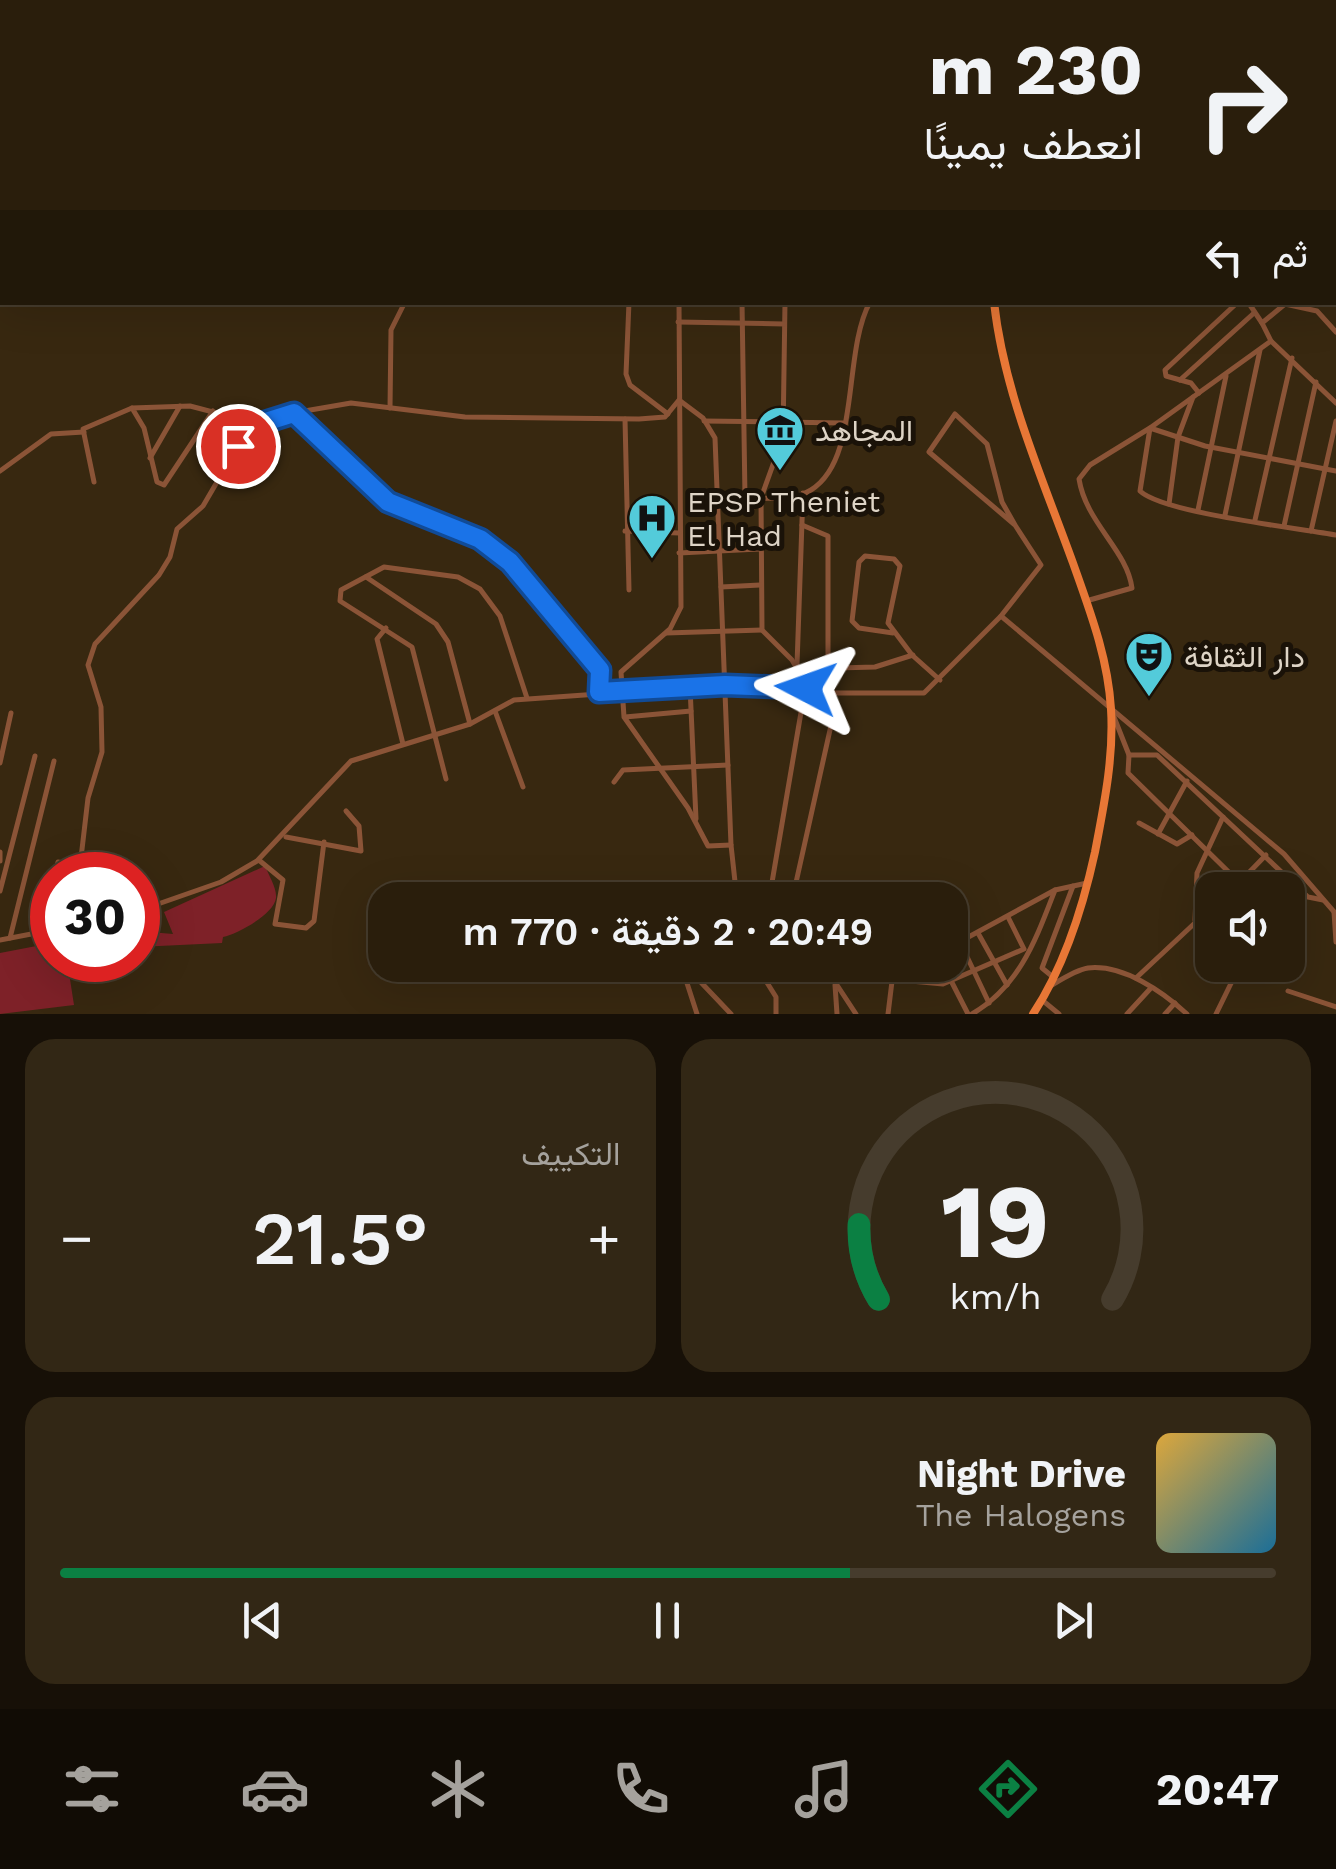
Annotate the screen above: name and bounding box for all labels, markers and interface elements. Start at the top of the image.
text: 230 m [929,29,1143,111]
icon: right [1178,40,1308,170]
text: انعطف يمينًا [923,117,1143,170]
icon: left [1197,230,1252,285]
text: ثم [1272,232,1308,276]
pin [196,404,281,489]
museum icon: المجاهد [754,404,806,472]
place label: المجاهد [815,413,913,448]
icon: arrive [211,419,266,474]
place label: EPSP Theniet El Had [687,484,881,553]
hospital icon: EPSP Theniet El Had [626,492,678,560]
theatre icon: دار الثقافة [1123,630,1175,698]
position arrow [754,636,858,740]
place label: دار الثقافة [1184,639,1305,675]
speed limit sign: 30 [30,852,160,982]
map controls [1195,872,1305,982]
button: sound [1195,872,1305,982]
text: 20:49 · 2 دقيقة · 770 m [463,910,873,954]
text: التكييف [521,1135,621,1173]
text: 19 [941,1160,1050,1282]
text: 21.5° [252,1194,428,1282]
text: − [60,1206,93,1270]
text: + [587,1206,621,1270]
text: km/h [950,1276,1042,1318]
text: Night Drive [917,1452,1126,1496]
text: The Halogens [916,1496,1126,1534]
icon: previous [235,1593,290,1648]
icon: pause [640,1593,695,1648]
icon: next [1046,1593,1101,1648]
icon: filters [57,1754,127,1824]
icon: car [240,1754,310,1824]
icon: climate [423,1754,493,1824]
icon: phone [606,1754,676,1824]
icon: music [789,1754,859,1824]
icon: directions [973,1754,1043,1824]
text: 20:47 [1156,1763,1279,1816]

